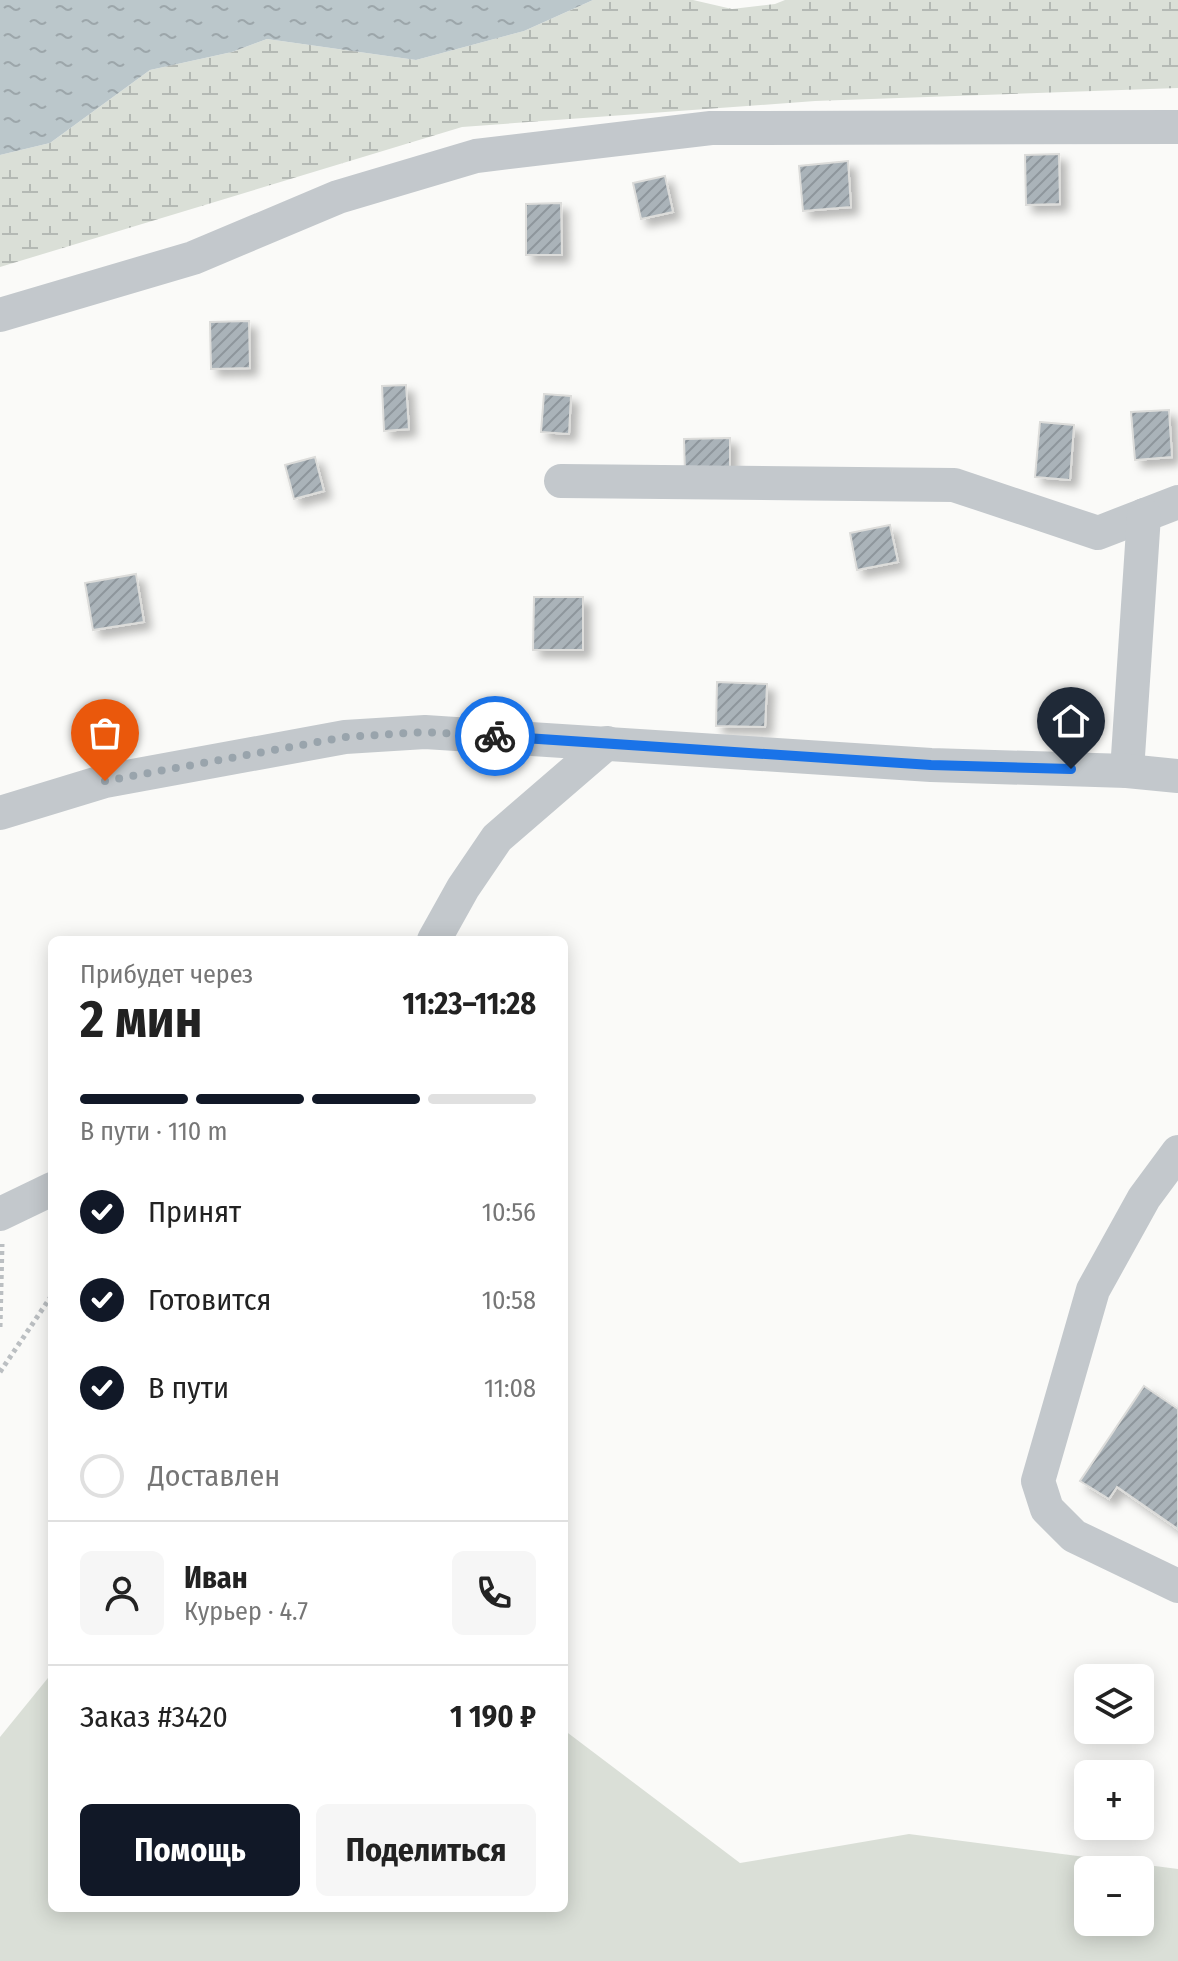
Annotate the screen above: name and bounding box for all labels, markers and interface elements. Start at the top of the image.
pin [1037,687,1105,769]
courier [455,696,535,776]
pin [71,699,139,781]
icon: home [1049,699,1093,743]
icon: bag [83,711,127,755]
icon: bike [473,714,517,758]
text: Прибудет через [80,959,253,990]
text: 11:23–11:28 [403,986,536,1022]
text: 2 мин [80,988,202,1051]
text: В пути · 110 m [80,1116,228,1147]
icon: check [80,1190,124,1234]
text: Принят [148,1194,241,1230]
text: 10:56 [482,1197,536,1228]
icon: check [80,1278,124,1322]
text: Готовится [148,1282,271,1318]
text: 10:58 [482,1285,536,1316]
icon: check [80,1366,124,1410]
text: В пути [148,1370,229,1406]
text: 11:08 [484,1373,536,1404]
text: Доставлен [148,1458,280,1494]
button: person [80,1551,164,1635]
button: phone [452,1551,536,1635]
text: Иван [184,1560,248,1596]
text: Курьер · 4.7 [184,1596,308,1627]
map controls [1074,1664,1154,1936]
button: layers [1074,1664,1154,1744]
text: Заказ #3420 [80,1699,228,1735]
text: 1 190 ₽ [450,1699,536,1735]
button: + [1074,1760,1154,1840]
button: Помощь [80,1804,300,1896]
button: Поделиться [316,1804,536,1896]
button: − [1074,1856,1154,1936]

